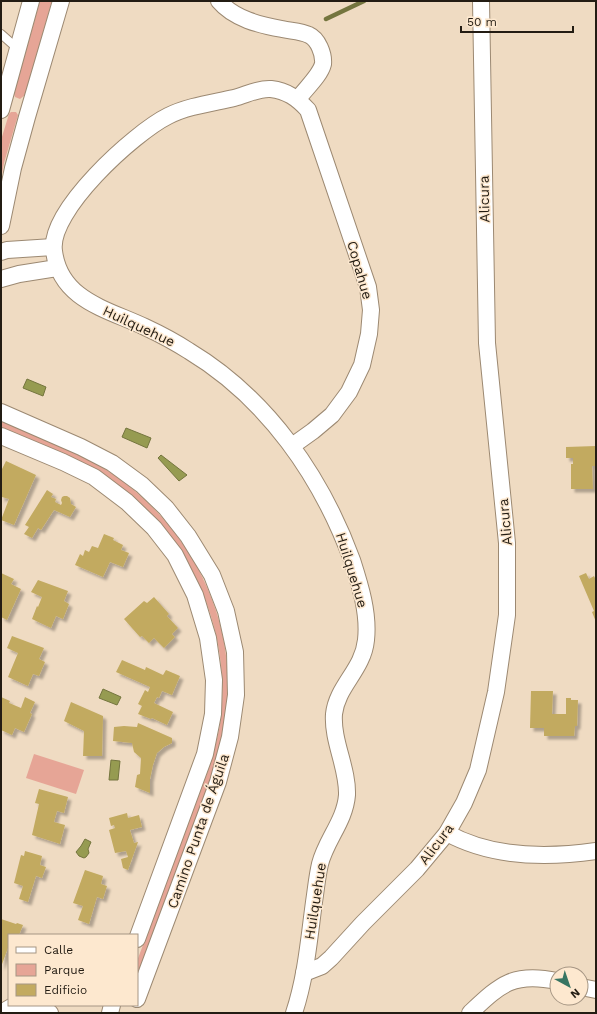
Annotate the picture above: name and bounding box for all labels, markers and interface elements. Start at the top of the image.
scale bar [461,8,573,34]
text: 50 m [467,15,497,29]
street label: Alicura [476,175,492,223]
street label: Copahue [344,239,376,301]
street label: Huilquehue [100,302,178,350]
street label: Alicura [495,498,515,546]
street label: Huilquehue [333,531,371,609]
street label: Camino Punta de Águila [164,751,232,911]
street label: Alicura [415,820,457,868]
street label: Huilquehue [301,861,329,941]
legend [8,934,138,1006]
text: Calle [44,943,73,957]
text: Parque [44,963,85,977]
north arrow [549,966,589,1006]
text: Edificio [44,983,87,997]
text: N [568,986,582,1001]

